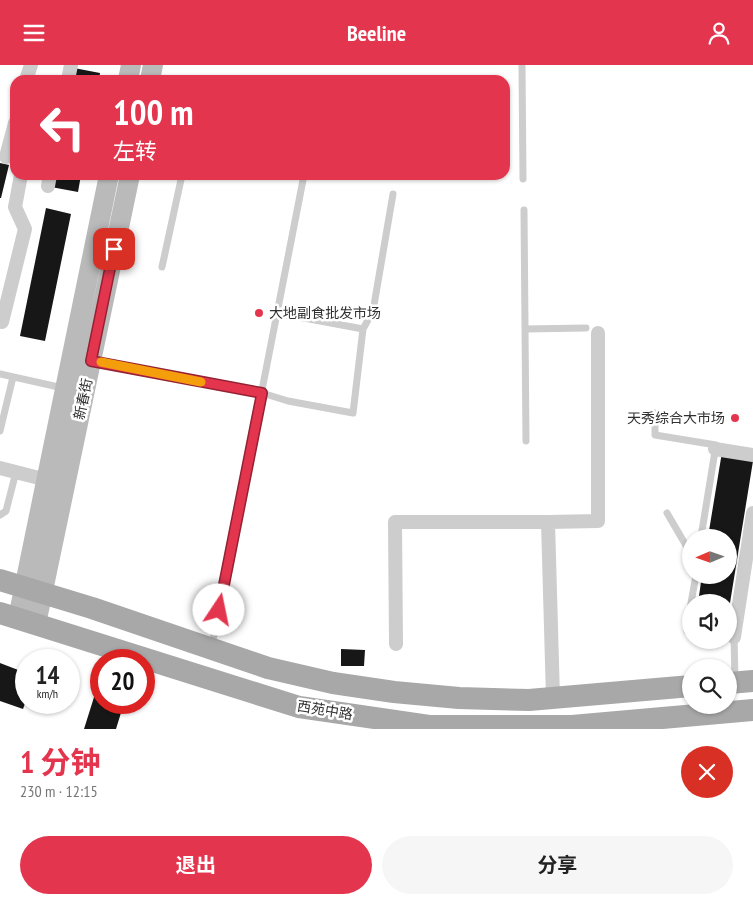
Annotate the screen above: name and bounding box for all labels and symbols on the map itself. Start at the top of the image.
pin [93,228,135,270]
place label: 大地副食批发市场 [269,304,381,322]
marker: 大地副食批发市场 [253,307,265,319]
street label: 新春街 [70,377,96,421]
place label: 天秀综合大市场 [627,409,725,427]
marker: 天秀综合大市场 [729,412,741,424]
north arrow [682,529,738,584]
position arrow [192,583,244,635]
speed limit sign: 20 [90,649,155,714]
street label: 西苑中路 [296,697,354,723]

